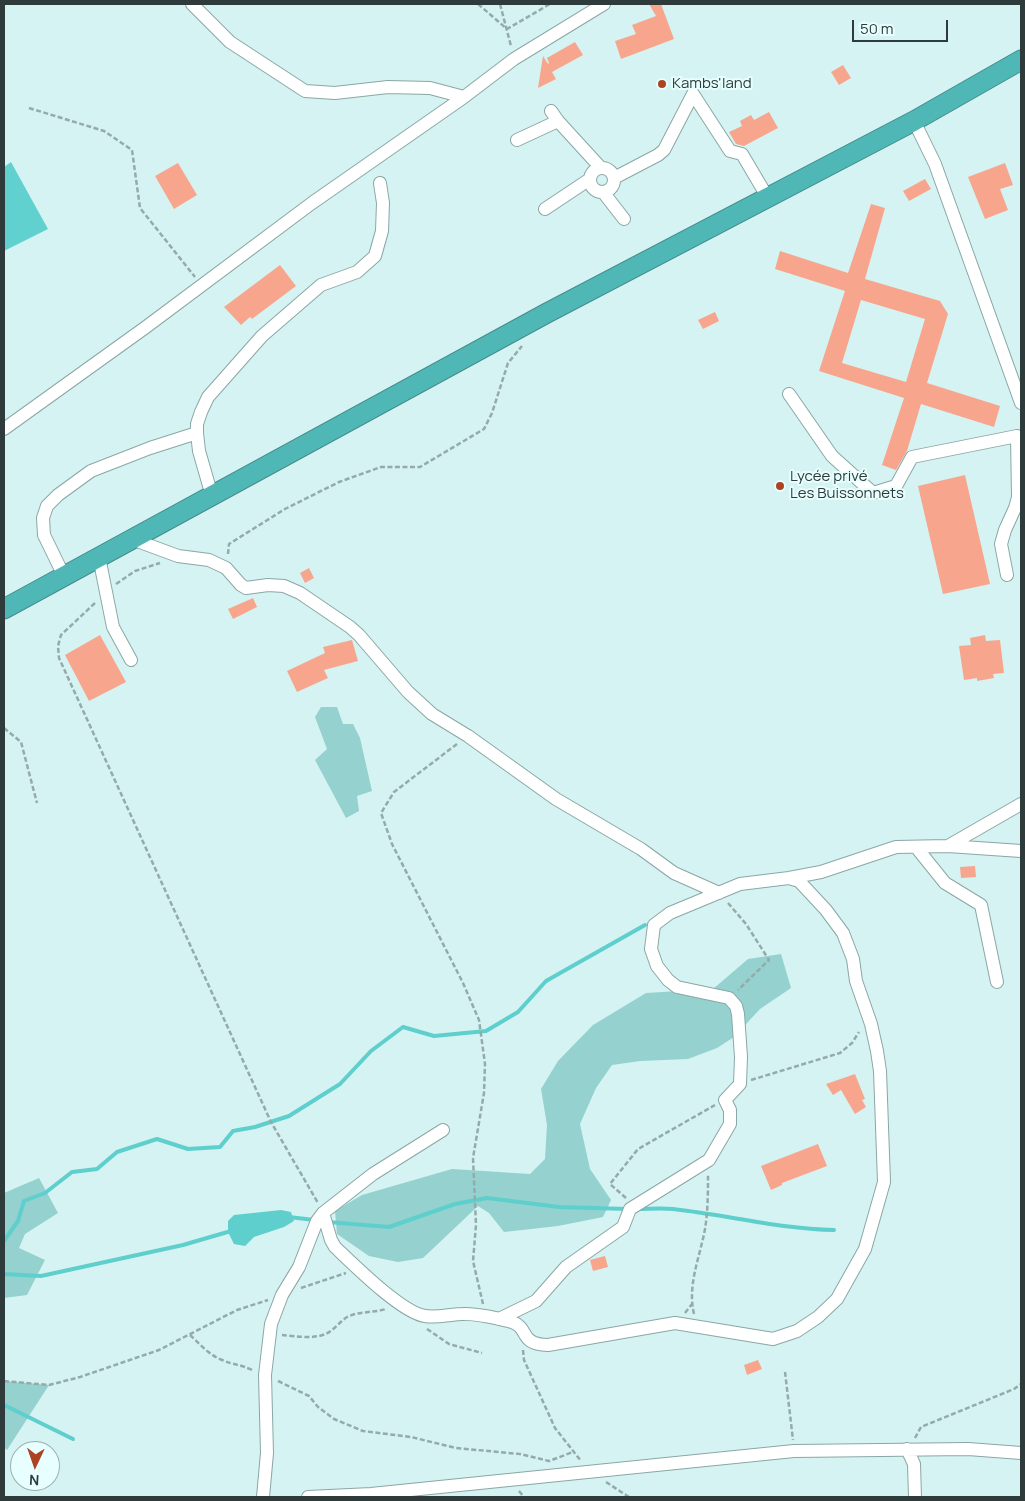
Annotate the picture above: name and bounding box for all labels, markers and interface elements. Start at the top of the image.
scale bar [855,10,951,42]
text: 50 m [860,18,894,39]
place label: Kambs'land [672,75,752,93]
marker: Kambs'land [656,78,668,90]
place label: Lycée privé Les Buissonnets [790,468,904,503]
marker: Lycée privé Les Buissonnets [774,480,786,492]
north arrow [10,1441,60,1491]
text: N [29,1471,40,1490]

